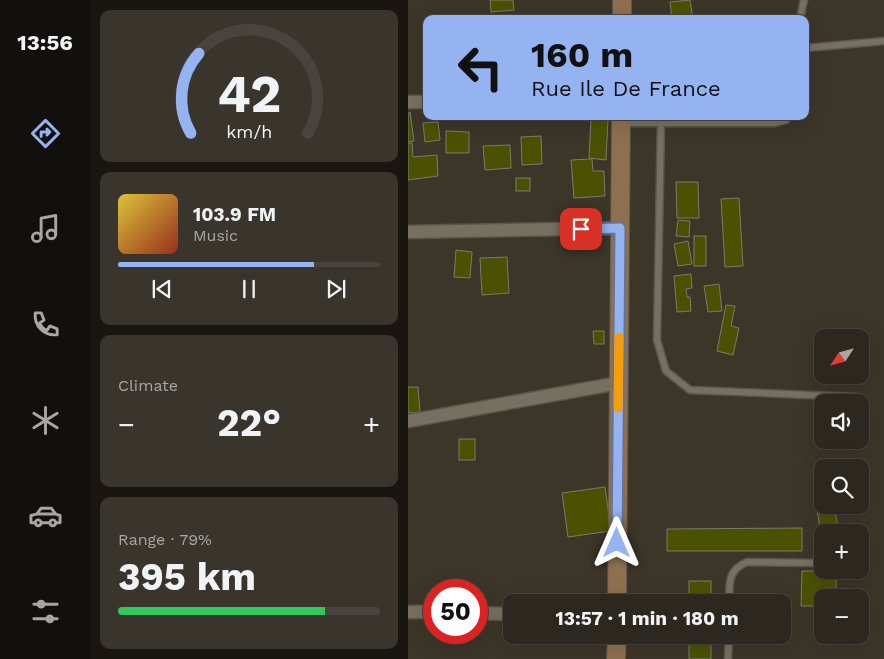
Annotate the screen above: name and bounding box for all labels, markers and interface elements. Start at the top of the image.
text: 13:56 [17,30,73,55]
text: 160 m [531,34,633,76]
icon: left [448,35,513,100]
text: 42 [217,64,281,125]
text: Rue Ile De France [531,76,721,101]
icon: directions [28,116,63,151]
text: km/h [226,121,272,142]
text: 103.9 FM [193,203,276,226]
pin [560,208,602,250]
icon: music [28,211,63,246]
icon: arrive [567,215,595,243]
text: Music [193,226,238,245]
icon: previous [148,275,176,303]
icon: pause [235,275,263,303]
icon: next [322,275,350,303]
icon: phone [28,307,63,342]
north arrow [814,329,869,384]
map controls [814,329,869,644]
text: Climate [118,376,178,395]
button: sound [814,394,869,449]
text: 22° [217,401,281,445]
icon: climate [28,403,63,438]
text: − [118,408,135,441]
text: + [363,408,380,441]
button: search [814,459,869,514]
icon: car [28,498,63,533]
position arrow [590,516,642,568]
button: + [814,524,869,579]
text: Range · 79% [118,530,212,549]
text: 395 km [118,555,256,599]
speed limit sign: 50 [423,579,488,644]
button: − [814,589,869,644]
icon: filters [28,594,63,629]
text: 13:57 · 1 min · 180 m [555,607,739,630]

